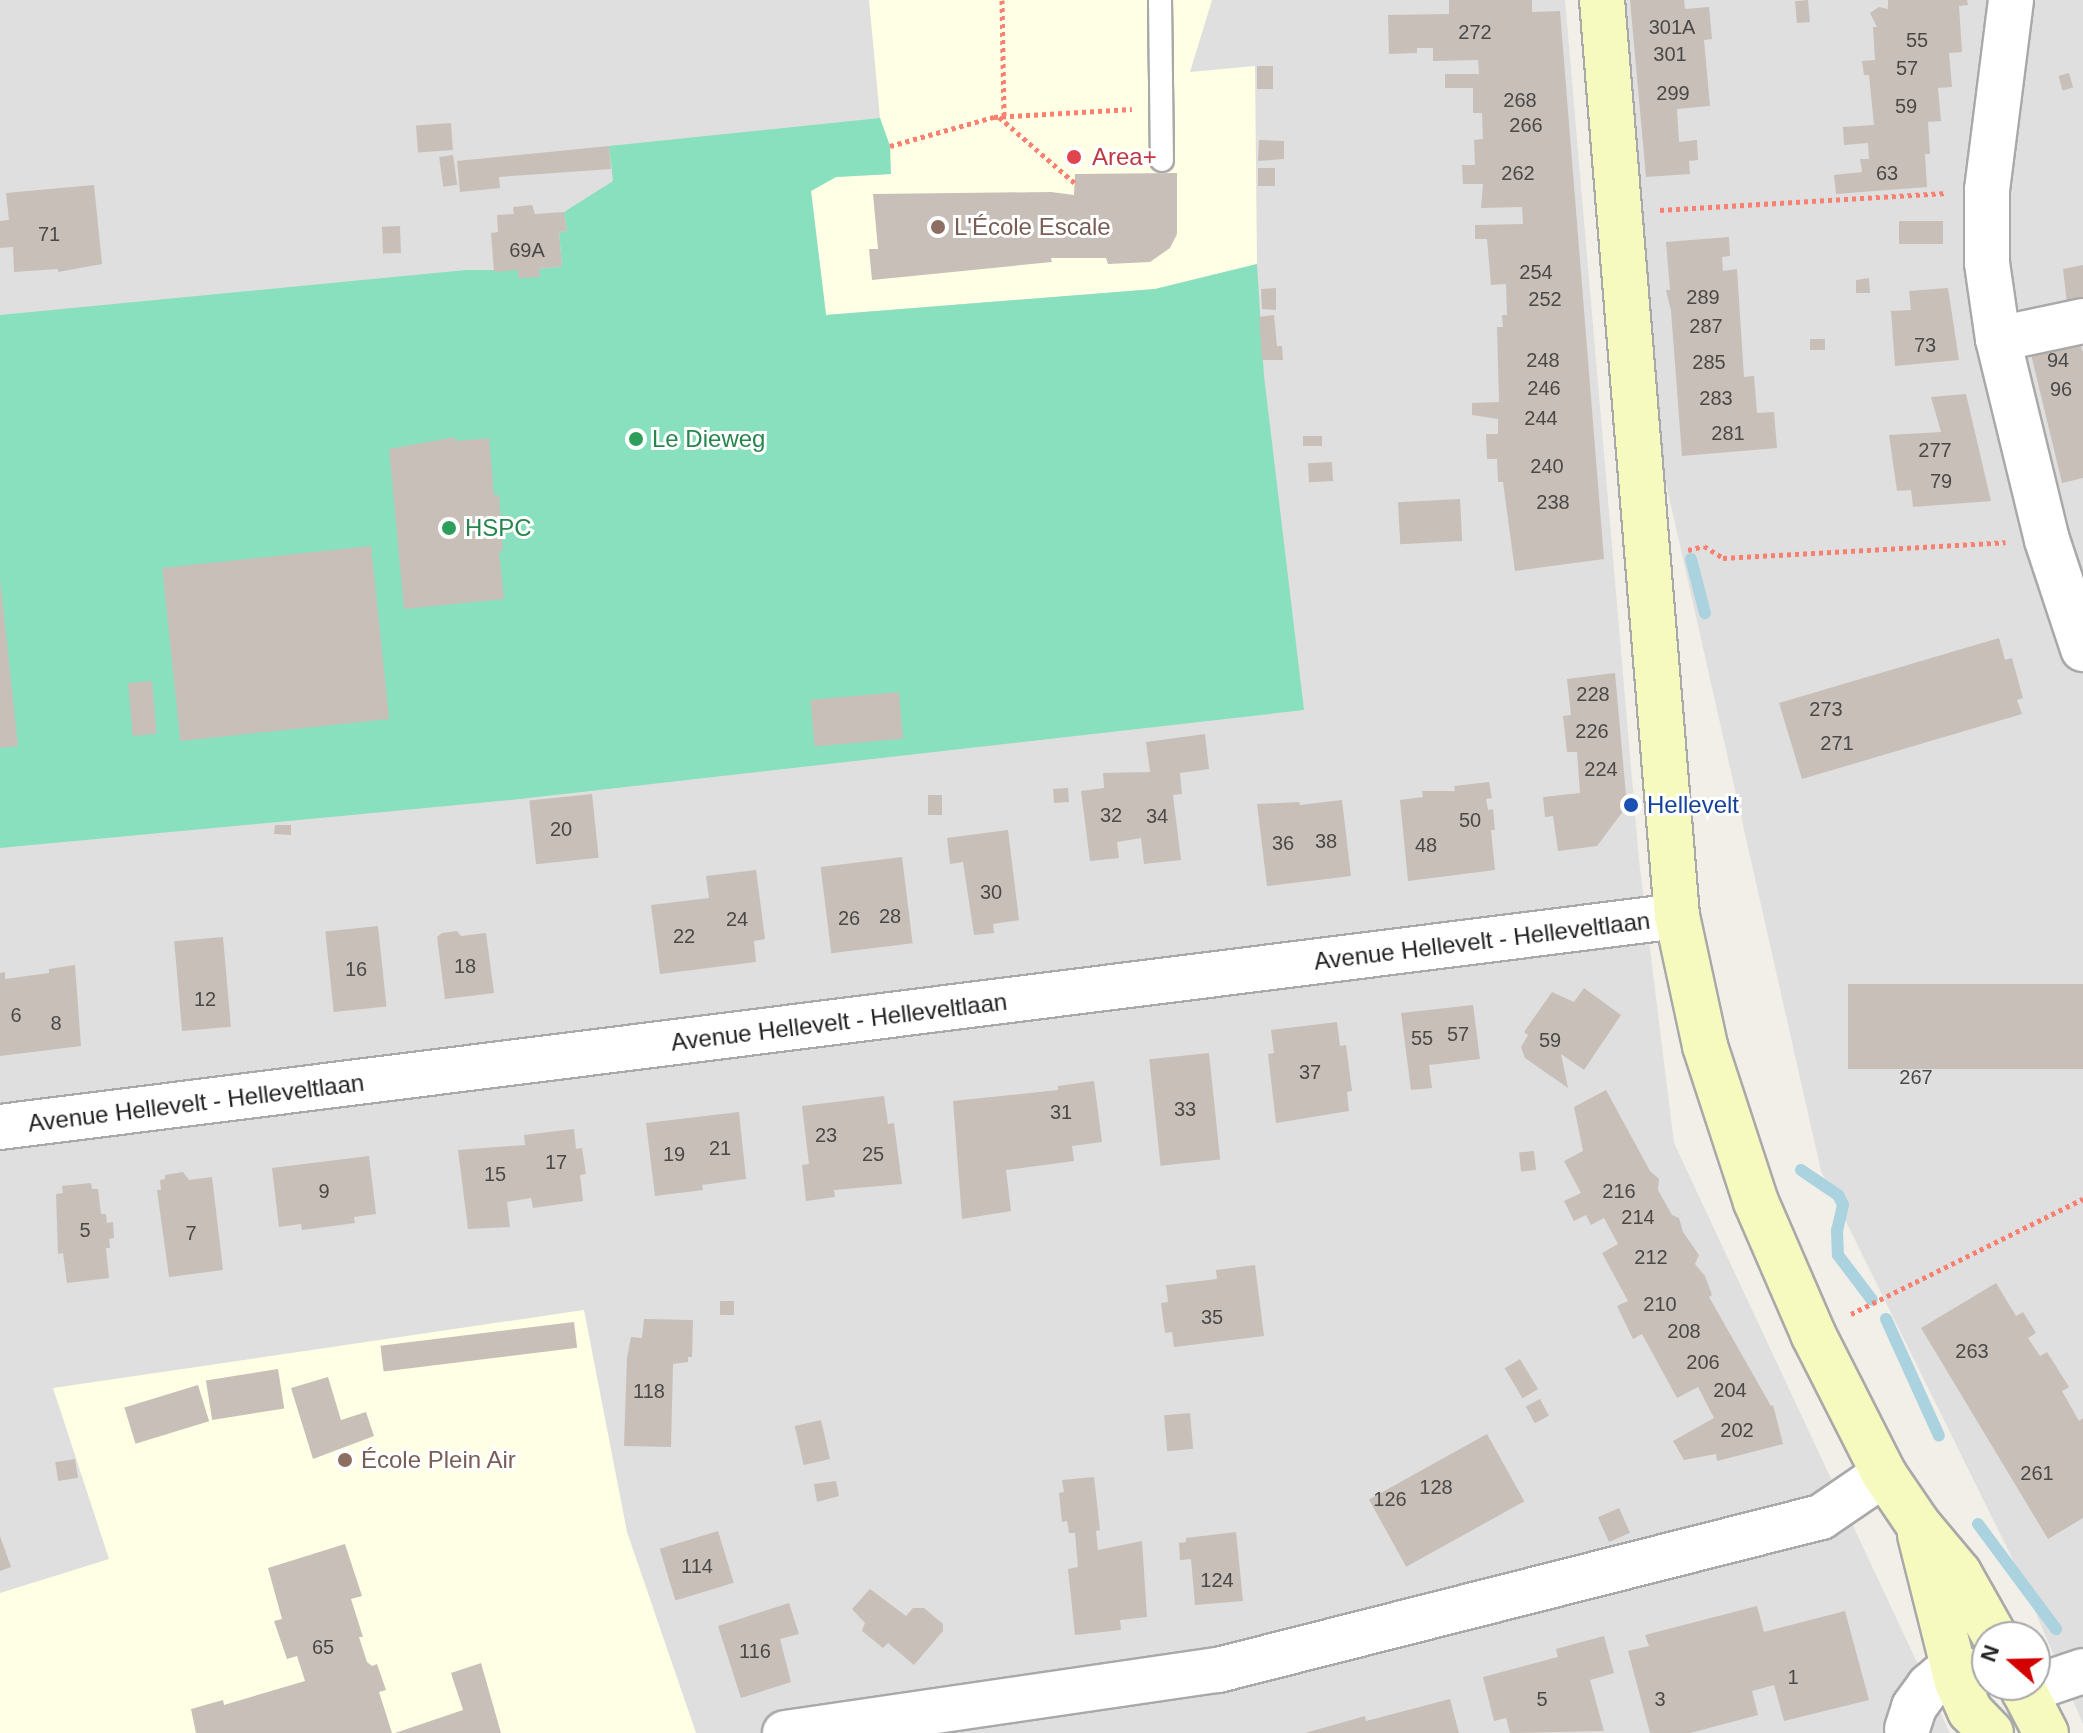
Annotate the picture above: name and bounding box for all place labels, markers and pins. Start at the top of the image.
place label: Area+ [1092,143,1157,171]
marker: Area+ [1063,146,1085,168]
place label: L'École Escale [954,213,1111,241]
marker: L'École Escale [929,218,947,236]
place label: Le Dieweg [652,425,765,453]
marker: Le Dieweg [627,430,645,448]
place label: HSPC [465,514,532,542]
marker: HSPC [440,519,458,537]
place label: Hellevelt [1647,791,1739,819]
marker: Hellevelt [1622,796,1640,814]
place label: École Plein Air [361,1446,517,1474]
marker: École Plein Air [336,1451,354,1469]

